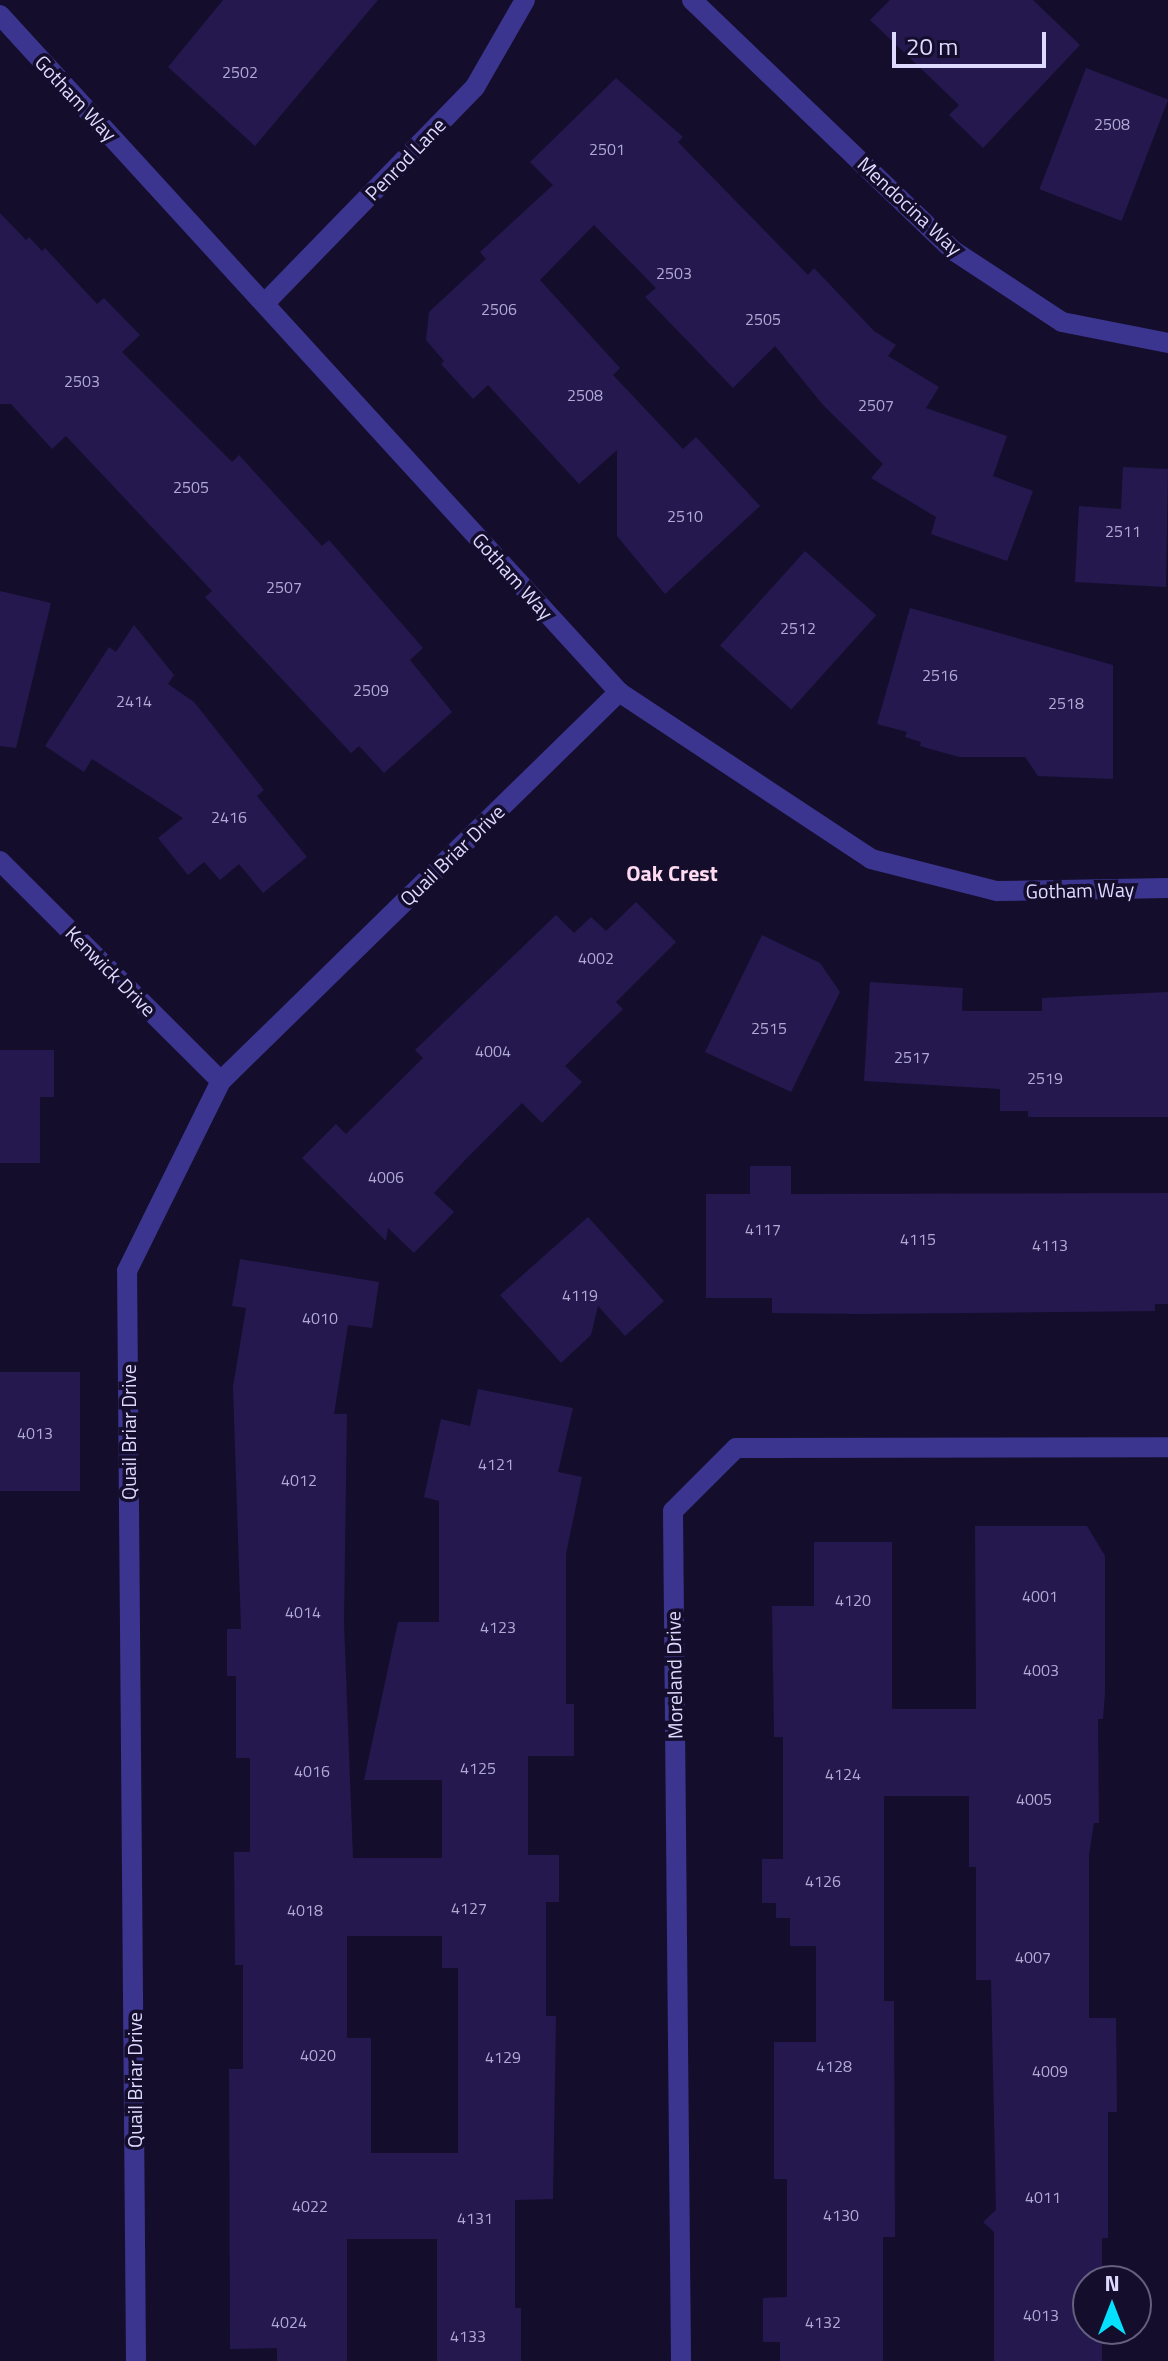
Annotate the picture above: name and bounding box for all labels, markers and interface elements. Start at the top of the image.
scale bar [896,16,1050,66]
text: 20 m [906,28,958,64]
street label: Gotham Way [30,50,122,146]
house number: 2502 [222,62,258,82]
street label: Penrod Lane [360,113,450,205]
house number: 2508 [1094,114,1130,134]
house number: 2501 [589,139,625,159]
street label: Mendocina Way [853,152,967,260]
house number: 2503 [656,263,692,283]
house number: 2506 [481,299,517,319]
house number: 2505 [745,309,781,329]
house number: 2503 [64,371,100,391]
house number: 2508 [567,385,603,405]
house number: 2507 [858,395,894,415]
house number: 2505 [173,477,209,497]
house number: 2510 [667,506,703,526]
house number: 2511 [1105,521,1141,541]
street label: Gotham Way [468,528,558,624]
house number: 2507 [266,577,302,597]
house number: 2512 [780,618,816,638]
house number: 2516 [922,665,958,685]
house number: 2509 [353,680,389,700]
house number: 2414 [116,691,152,711]
house number: 2518 [1048,693,1084,713]
street label: Quail Briar Drive [395,799,509,911]
house number: 2416 [211,807,247,827]
district label: Oak Crest [626,861,718,887]
street label: Gotham Way [1025,877,1135,903]
street label: Kenwick Drive [61,921,161,1021]
house number: 4002 [578,948,614,968]
house number: 2515 [751,1018,787,1038]
house number: 4004 [475,1041,511,1061]
house number: 2517 [894,1047,930,1067]
house number: 2519 [1027,1068,1063,1088]
house number: 4006 [368,1167,404,1187]
house number: 4117 [745,1219,781,1239]
house number: 4115 [900,1229,936,1249]
house number: 4113 [1032,1235,1068,1255]
house number: 4119 [562,1285,598,1305]
house number: 4010 [302,1308,338,1328]
street label: Quail Briar Drive [116,1364,140,1500]
house number: 4013 [17,1423,53,1443]
house number: 4121 [478,1454,514,1474]
house number: 4012 [281,1470,317,1490]
house number: 4001 [1022,1586,1058,1606]
house number: 4120 [835,1590,871,1610]
house number: 4014 [285,1602,321,1622]
street label: Moreland Drive [661,1611,687,1739]
house number: 4123 [480,1617,516,1637]
house number: 4003 [1023,1660,1059,1680]
house number: 4125 [460,1758,496,1778]
house number: 4016 [294,1761,330,1781]
house number: 4124 [825,1764,861,1784]
house number: 4005 [1016,1789,1052,1809]
house number: 4126 [805,1871,841,1891]
house number: 4127 [451,1898,487,1918]
house number: 4018 [287,1900,323,1920]
house number: 4007 [1015,1947,1051,1967]
street label: Quail Briar Drive [122,2012,146,2148]
house number: 4020 [300,2045,336,2065]
house number: 4129 [485,2047,521,2067]
house number: 4128 [816,2056,852,2076]
house number: 4009 [1032,2061,1068,2081]
house number: 4011 [1025,2187,1061,2207]
house number: 4022 [292,2196,328,2216]
house number: 4130 [823,2205,859,2225]
house number: 4131 [457,2208,493,2228]
north arrow [1072,2265,1152,2345]
text: N [1104,2266,1120,2300]
house number: 4013 [1023,2305,1059,2325]
house number: 4024 [271,2312,307,2332]
house number: 4132 [805,2312,841,2332]
house number: 4133 [450,2326,486,2346]

